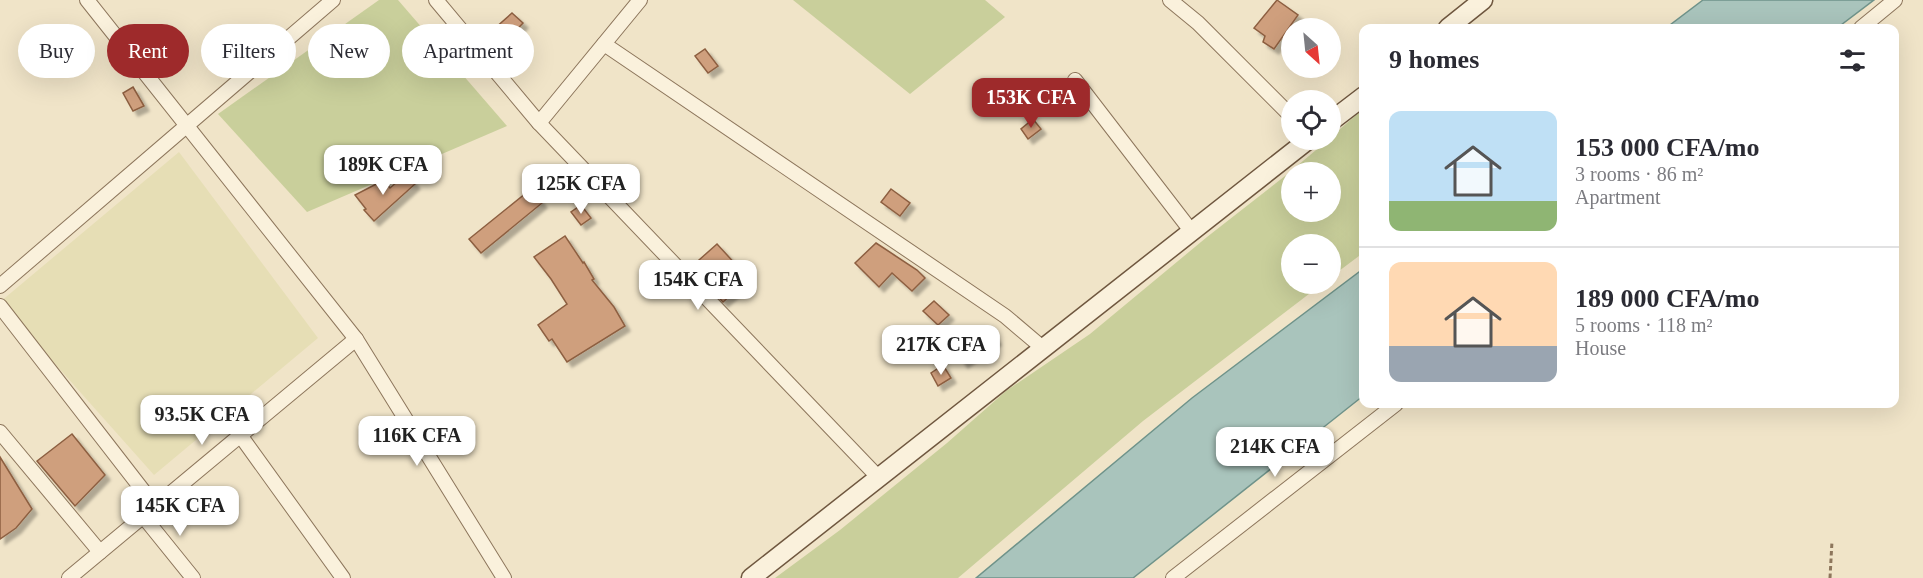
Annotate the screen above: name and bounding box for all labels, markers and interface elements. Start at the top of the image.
north arrow [1281,18,1341,78]
map controls [1281,18,1341,294]
chip: Buy [18,24,95,78]
chip: Rent [107,24,189,78]
chip: Filters [201,24,296,78]
chip: New [308,24,390,78]
chip: Apartment [402,24,534,78]
icon: filters [1836,44,1869,77]
text: 9 homes [1389,45,1479,74]
pin: 153K CFA [969,78,1093,129]
text: 153K CFA [986,86,1076,108]
button: locate [1281,90,1341,150]
text: 153 000 CFA/mo [1575,133,1759,162]
icon: home [1437,135,1509,207]
pin: 189K CFA [321,145,445,196]
text: 189K CFA [338,153,428,175]
button: + [1281,162,1341,222]
text: 3 rooms · 86 m² [1575,163,1703,185]
pin: 125K CFA [519,164,643,215]
text: 125K CFA [536,172,626,194]
text: Apartment [1575,186,1661,208]
button: − [1281,234,1341,294]
pin: 154K CFA [636,260,760,311]
text: 154K CFA [653,268,743,290]
text: 189 000 CFA/mo [1575,284,1759,313]
icon: home [1437,286,1509,358]
text: 5 rooms · 118 m² [1575,314,1712,336]
pin: 217K CFA [879,325,1003,376]
text: 217K CFA [896,333,986,355]
text: House [1575,337,1626,359]
pin: 93.5K CFA [133,395,271,446]
text: 93.5K CFA [154,403,250,425]
pin: 116K CFA [355,416,479,467]
text: 116K CFA [372,424,462,446]
pin: 214K CFA [1213,427,1337,478]
text: 214K CFA [1230,435,1320,457]
pin: 145K CFA [118,486,242,537]
text: 145K CFA [135,494,225,516]

